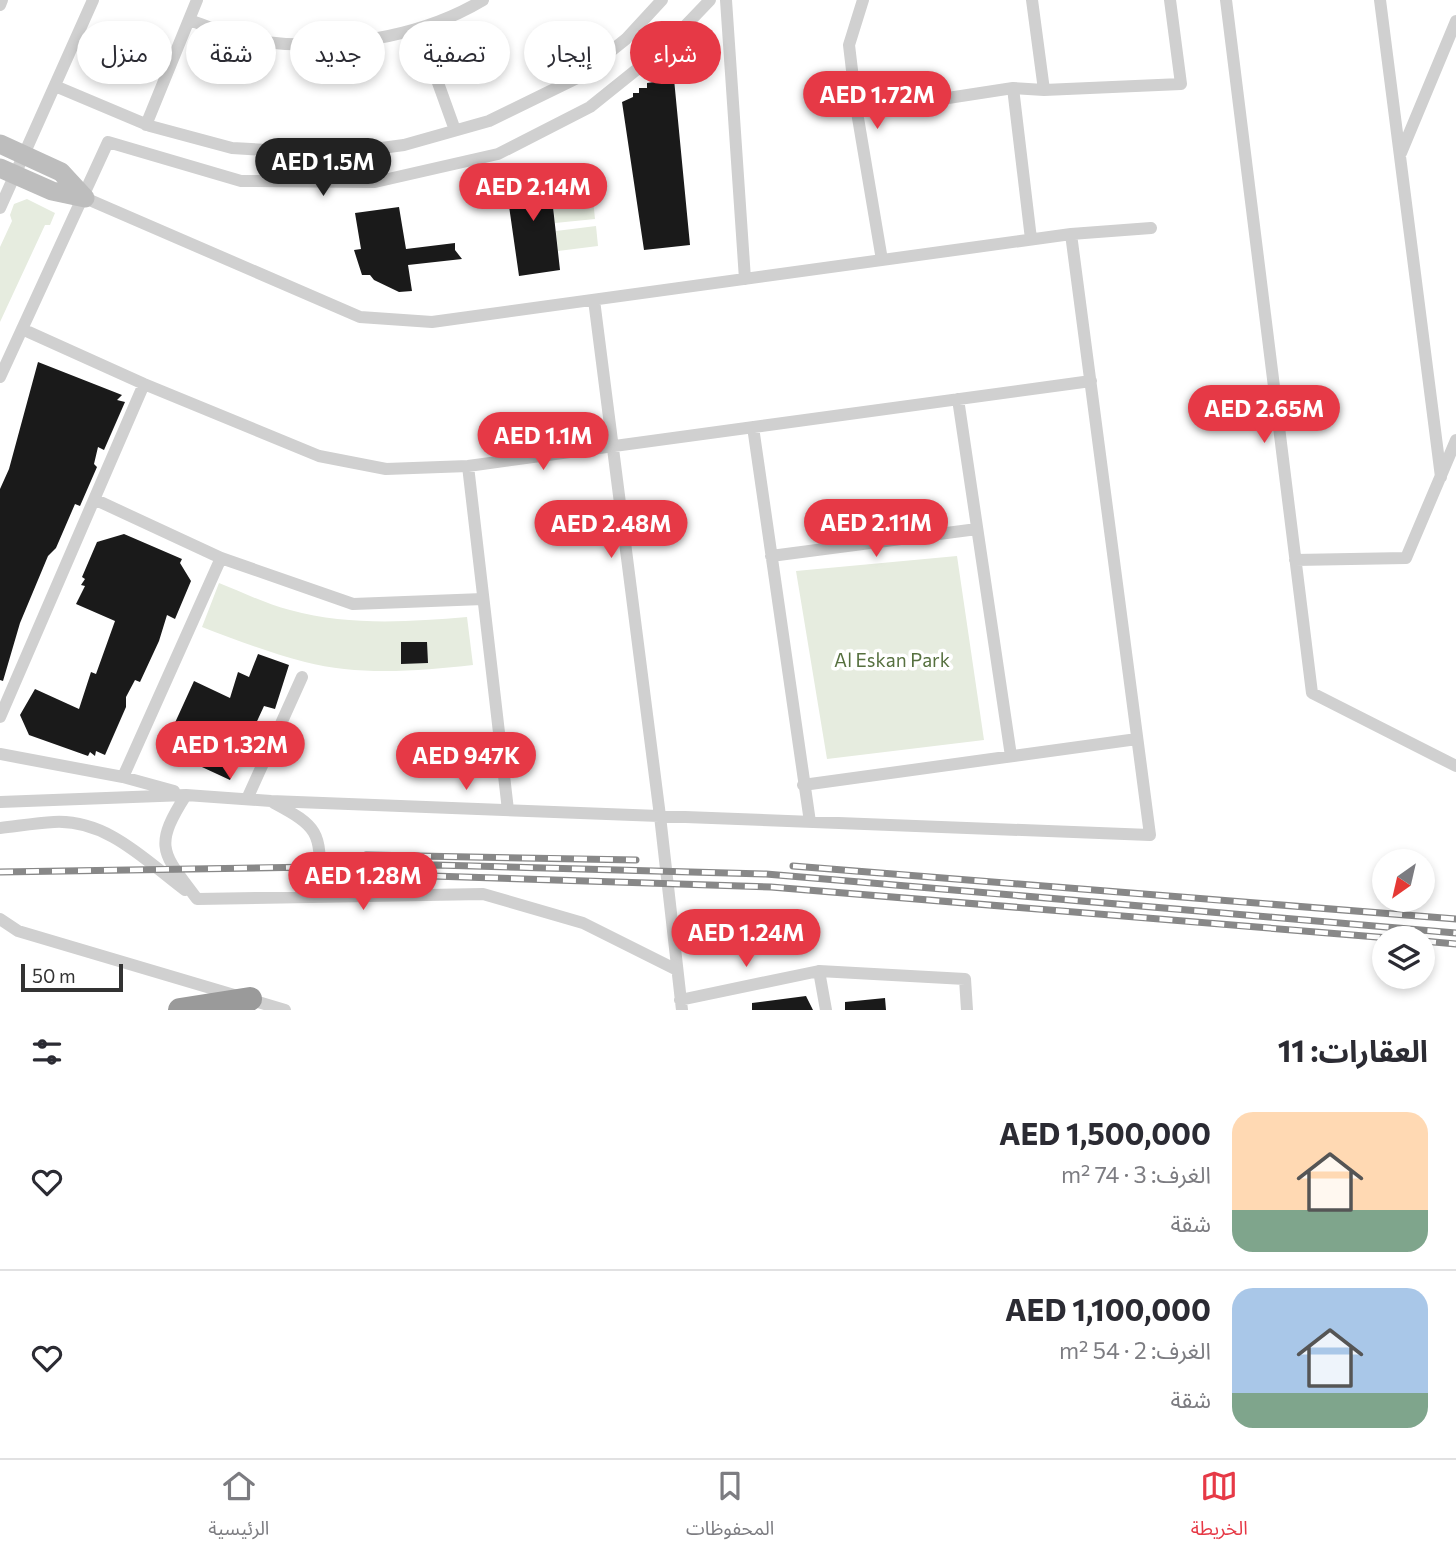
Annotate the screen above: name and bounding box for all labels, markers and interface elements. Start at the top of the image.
chip: منزل [77,21,172,84]
chip: شقة [186,21,276,84]
chip: جديد [290,21,385,84]
chip: تصفية [399,21,510,84]
chip: إيجار [524,21,616,84]
chip: شراء [630,21,721,84]
pin: AED 1.72M [797,72,957,131]
text: AED 1.72M [819,80,935,108]
pin: AED 1.5M [251,138,395,198]
text: AED 1.5M [271,147,375,175]
pin: AED 2.14M [453,164,613,223]
text: AED 2.14M [475,172,591,200]
pin: AED 2.65M [1184,386,1344,445]
text: AED 2.65M [1204,394,1324,422]
pin: AED 1.1M [471,412,615,472]
text: AED 1.1M [494,421,592,449]
pin: AED 2.48M [531,500,691,560]
pin: AED 2.11M [796,500,956,559]
text: AED 2.11M [820,508,932,536]
text: AED 2.48M [551,509,672,537]
park label: Al Eskan Park [834,648,950,671]
pin: AED 1.32M [150,722,310,781]
text: AED 1.32M [172,730,288,758]
pin: AED 947K [394,732,538,792]
text: AED 947K [412,741,520,769]
north arrow [1372,849,1435,912]
map controls [1372,849,1435,989]
pin: AED 1.28M [283,852,443,912]
text: AED 1.28M [304,861,422,889]
pin: AED 1.24M [666,909,826,969]
text: AED 1.24M [687,918,805,946]
button: layers [1372,926,1435,989]
scale bar [21,961,122,993]
text: 50 m [32,964,76,987]
text: العقارات: 11 [1278,1031,1428,1068]
icon: filters [28,1033,66,1071]
text: AED 1,500,000 [999,1114,1211,1151]
icon: home [1288,1140,1372,1224]
text: الغرف: 3 · 74 m² [1061,1160,1211,1188]
icon: heart [28,1163,66,1201]
text: شقة [1170,1209,1211,1237]
text: AED 1,100,000 [1005,1290,1211,1327]
icon: home [1288,1316,1372,1400]
text: الغرف: 2 · 54 m² [1059,1336,1211,1364]
icon: heart [28,1339,66,1377]
text: شقة [1170,1385,1211,1413]
tab: الرئيسية [208,1467,269,1549]
tab: المحفوظات [686,1467,774,1549]
tab: الخريطة [1191,1467,1248,1549]

